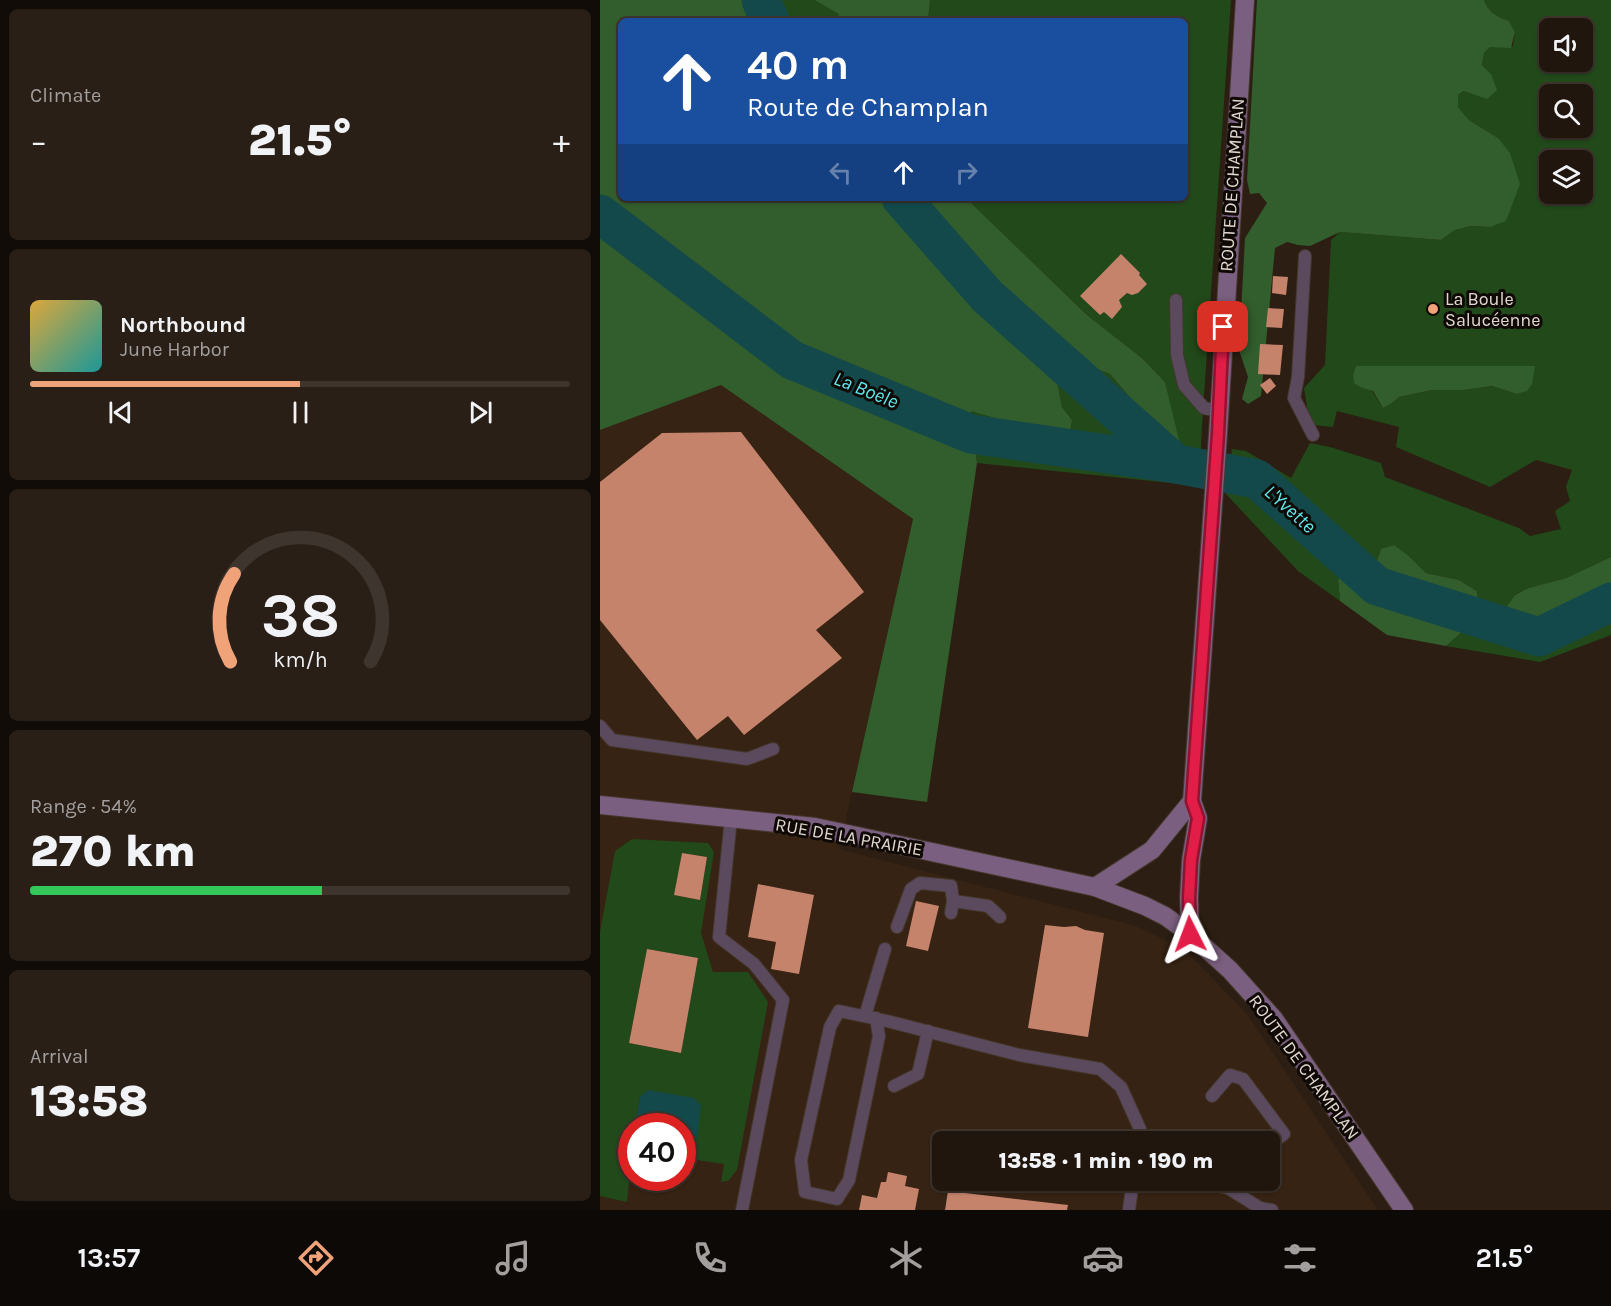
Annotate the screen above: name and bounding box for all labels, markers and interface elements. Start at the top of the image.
map controls [1539,18,1593,204]
button: sound [1539,18,1593,72]
text: 40 m [747,40,849,90]
icon: ahead [648,42,726,120]
text: Climate [30,84,101,107]
button: search [1539,84,1593,138]
text: Route de Champlan [747,91,989,123]
street label: ROUTE DE CHAMPLAN [1215,98,1249,272]
text: 21.5° [248,114,352,166]
text: − [30,122,47,160]
text: + [553,122,570,160]
button: layers [1539,150,1593,204]
icon: left [824,156,857,189]
icon: ahead [887,156,920,189]
icon: right [950,156,983,189]
place label: La Boule Salucéenne [1445,288,1540,331]
pin [1197,301,1248,352]
marker: La Boule Salucéenne [1426,302,1440,316]
icon: arrive [1206,310,1239,343]
text: Northbound [120,312,246,338]
text: June Harbor [120,338,229,361]
water label: La Boële [830,367,902,413]
icon: previous [104,396,137,429]
icon: pause [284,396,317,429]
icon: next [464,396,497,429]
water label: L'Yvette [1260,480,1320,538]
text: 38 [260,579,340,652]
text: km/h [273,647,327,672]
text: Range · 54% [30,795,137,818]
street label: RUE DE LA PRAIRIE [774,813,924,861]
text: 270 km [30,825,196,877]
position arrow [1158,902,1222,966]
street label: ROUTE DE CHAMPLAN [1244,990,1364,1144]
text: Arrival [30,1045,89,1068]
text: 13:58 [30,1075,148,1127]
speed limit sign: 40 [618,1113,696,1191]
text: 13:58 · 1 min · 190 m [999,1148,1213,1174]
icon: directions [295,1237,337,1279]
icon: music [492,1237,534,1279]
icon: phone [689,1237,731,1279]
icon: climate [885,1237,927,1279]
icon: car [1082,1237,1124,1279]
icon: filters [1279,1237,1321,1279]
text: 13:57 [77,1242,140,1274]
text: 21.5° [1476,1242,1534,1274]

